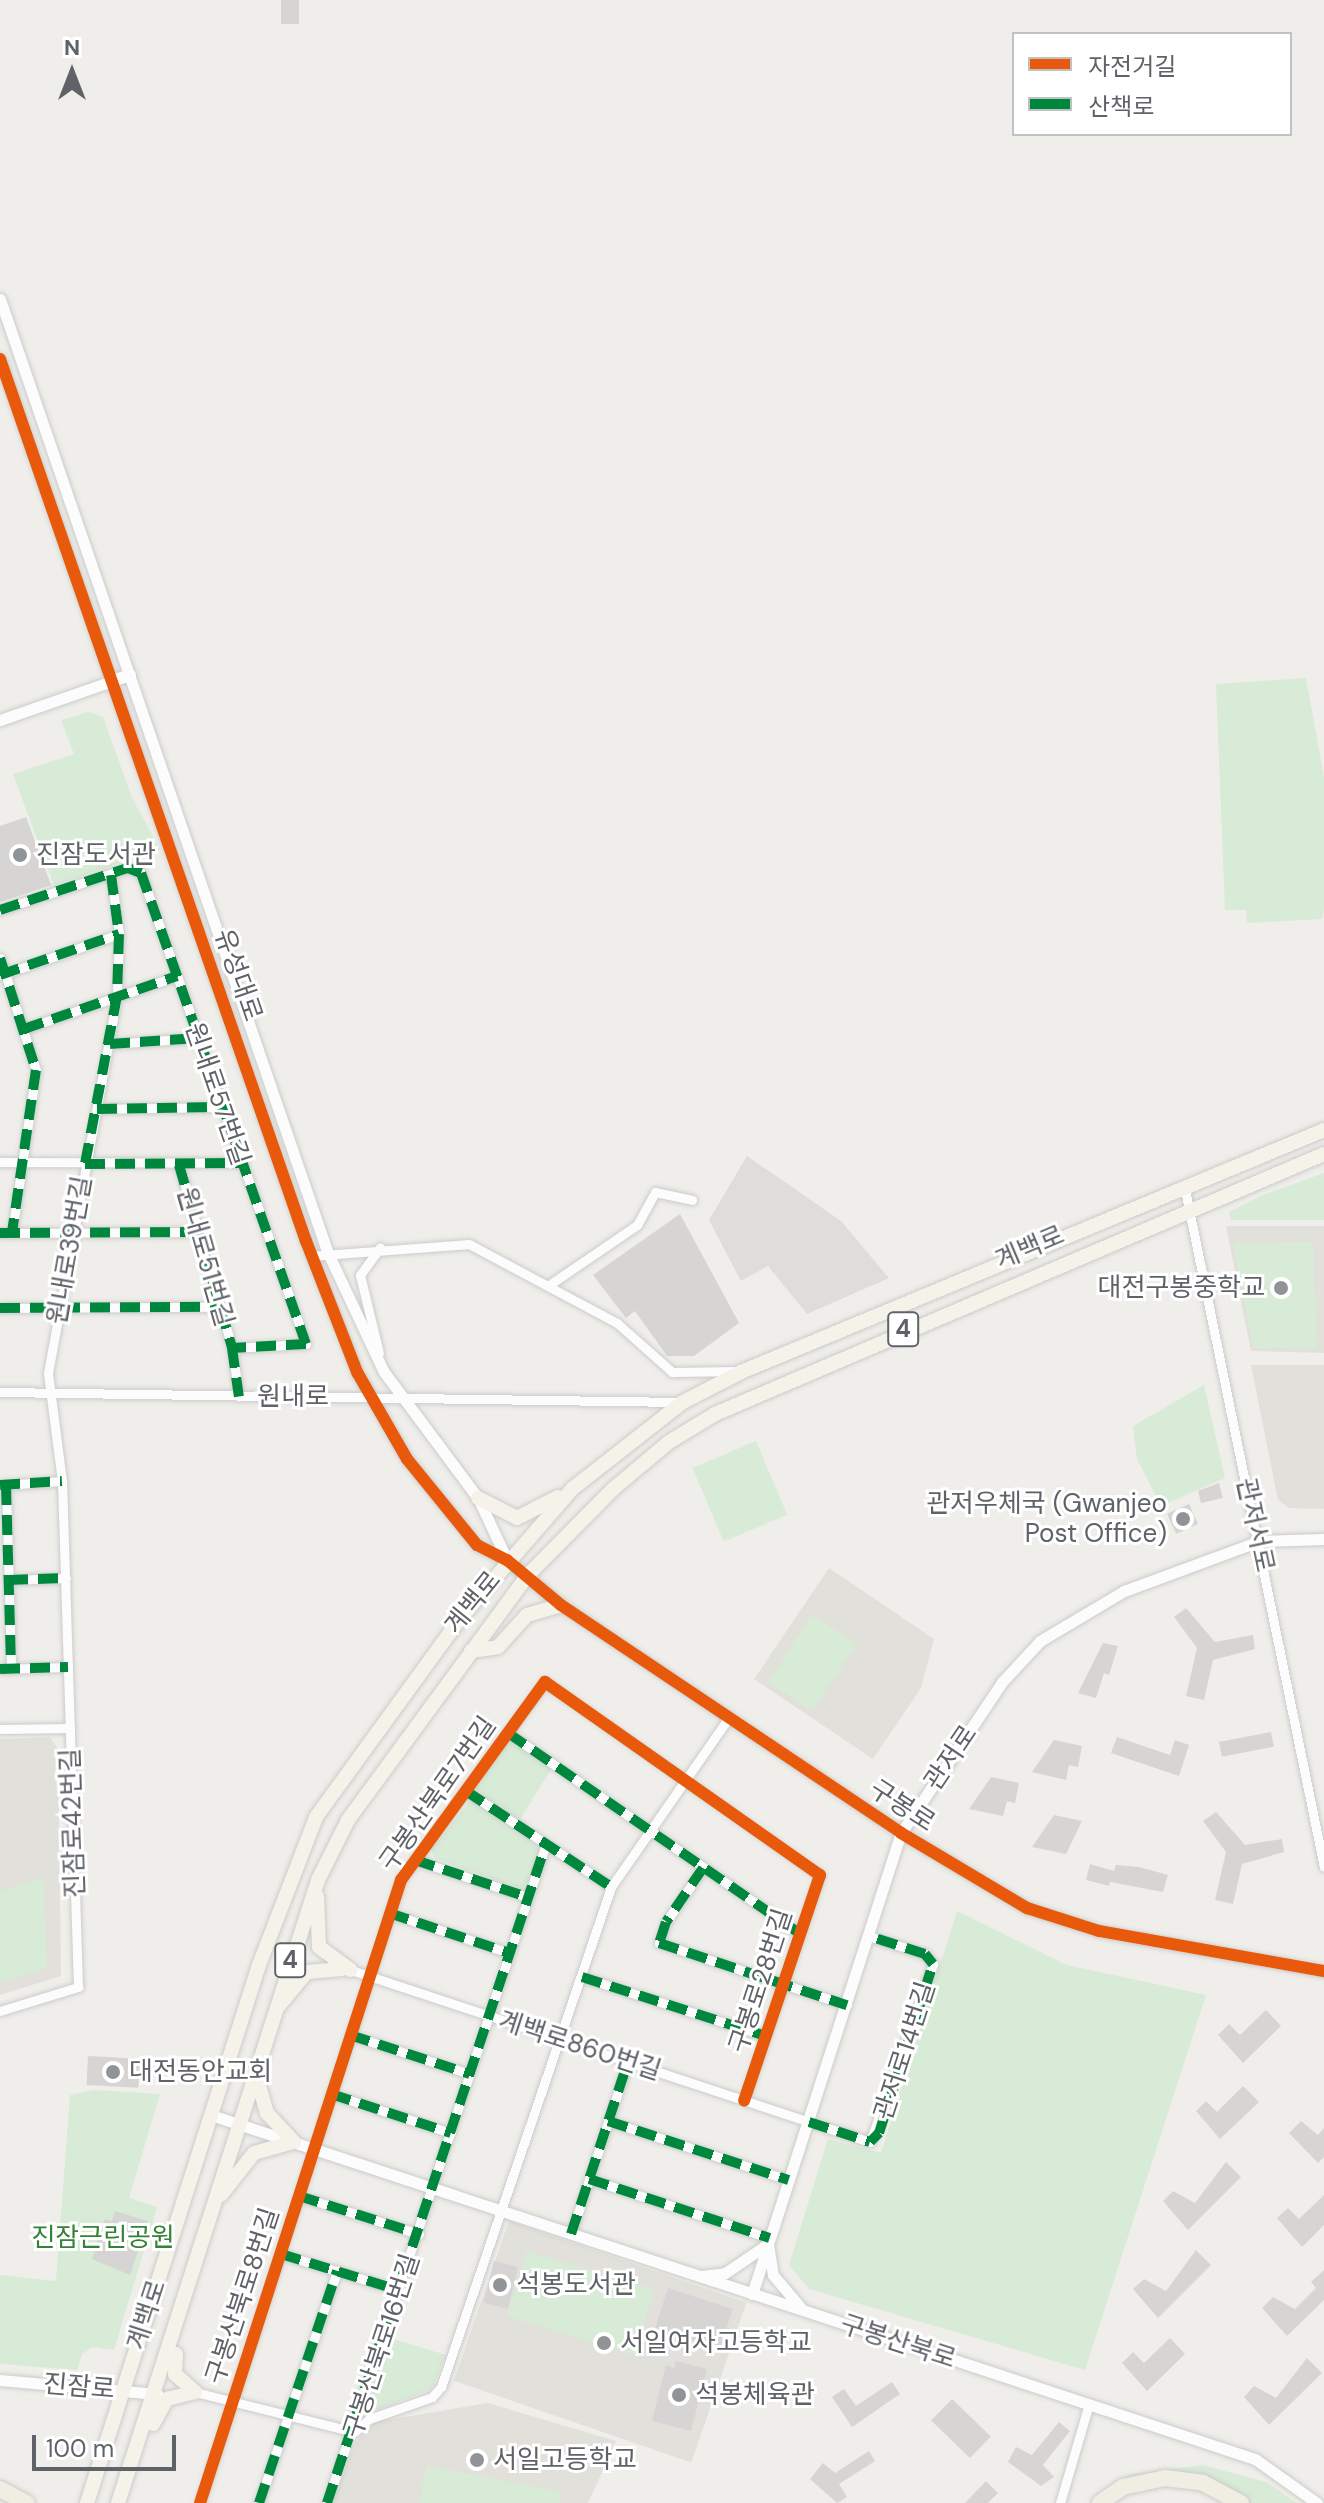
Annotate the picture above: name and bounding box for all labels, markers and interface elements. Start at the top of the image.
north arrow [32,32,112,112]
legend [1012,32,1292,136]
text: N [64,33,80,62]
text: 자전거길 [1088,51,1176,82]
text: 산책로 [1088,91,1154,122]
place label: 진잠도서관 [36,839,156,871]
marker: 진잠도서관 [11,846,29,864]
street label: 유성대로 [208,925,268,1025]
street label: 원내로57번길 [178,1019,256,1169]
street label: 원내로39번길 [42,1173,98,1327]
street label: 원내로51번길 [170,1184,240,1330]
street label: 계백로 [991,1220,1069,1276]
place label: 대전구봉중학교 [1098,1272,1265,1304]
marker: 대전구봉중학교 [1272,1279,1290,1297]
road number: 4 [887,1309,919,1349]
street label: 원내로 [257,1381,329,1413]
street label: 관저서로 [1230,1475,1280,1575]
place label: 관저우체국 (Gwanjeo Post Office) [928,1488,1167,1550]
marker: 관저우체국 (Gwanjeo Post Office) [1174,1510,1192,1528]
street label: 계백로 [438,1565,508,1641]
street label: 구봉산북로7번길 [373,1711,503,1877]
street label: 관저로 [918,1720,984,1796]
street label: 진잠로42번길 [55,1747,91,1899]
street label: 구봉로 [863,1773,941,1839]
street label: 구봉로28번길 [723,1905,799,2057]
road number: 4 [274,1940,306,1980]
street label: 관저로14번길 [868,1978,942,2124]
street label: 계백로860번길 [495,2005,665,2087]
place label: 대전동안교회 [129,2056,273,2088]
marker: 대전동안교회 [104,2063,122,2081]
street label: 구봉산북로8번길 [200,2204,286,2388]
park label: 진잠근린공원 [31,2222,175,2254]
street label: 구봉산북로16번길 [338,2250,426,2442]
place label: 석봉도서관 [516,2269,636,2301]
street label: 계백로 [121,2276,173,2354]
marker: 석봉도서관 [491,2276,509,2294]
street label: 구봉산북로 [836,2309,960,2375]
place label: 서일여자고등학교 [620,2327,811,2359]
marker: 서일여자고등학교 [595,2334,613,2352]
street label: 진잠로 [42,2368,116,2406]
place label: 석봉체육관 [695,2379,815,2411]
marker: 석봉체육관 [670,2386,688,2404]
scale bar [36,2419,180,2469]
text: 100 m [46,2433,114,2464]
place label: 서일고등학교 [493,2444,637,2476]
marker: 서일고등학교 [468,2451,486,2469]

